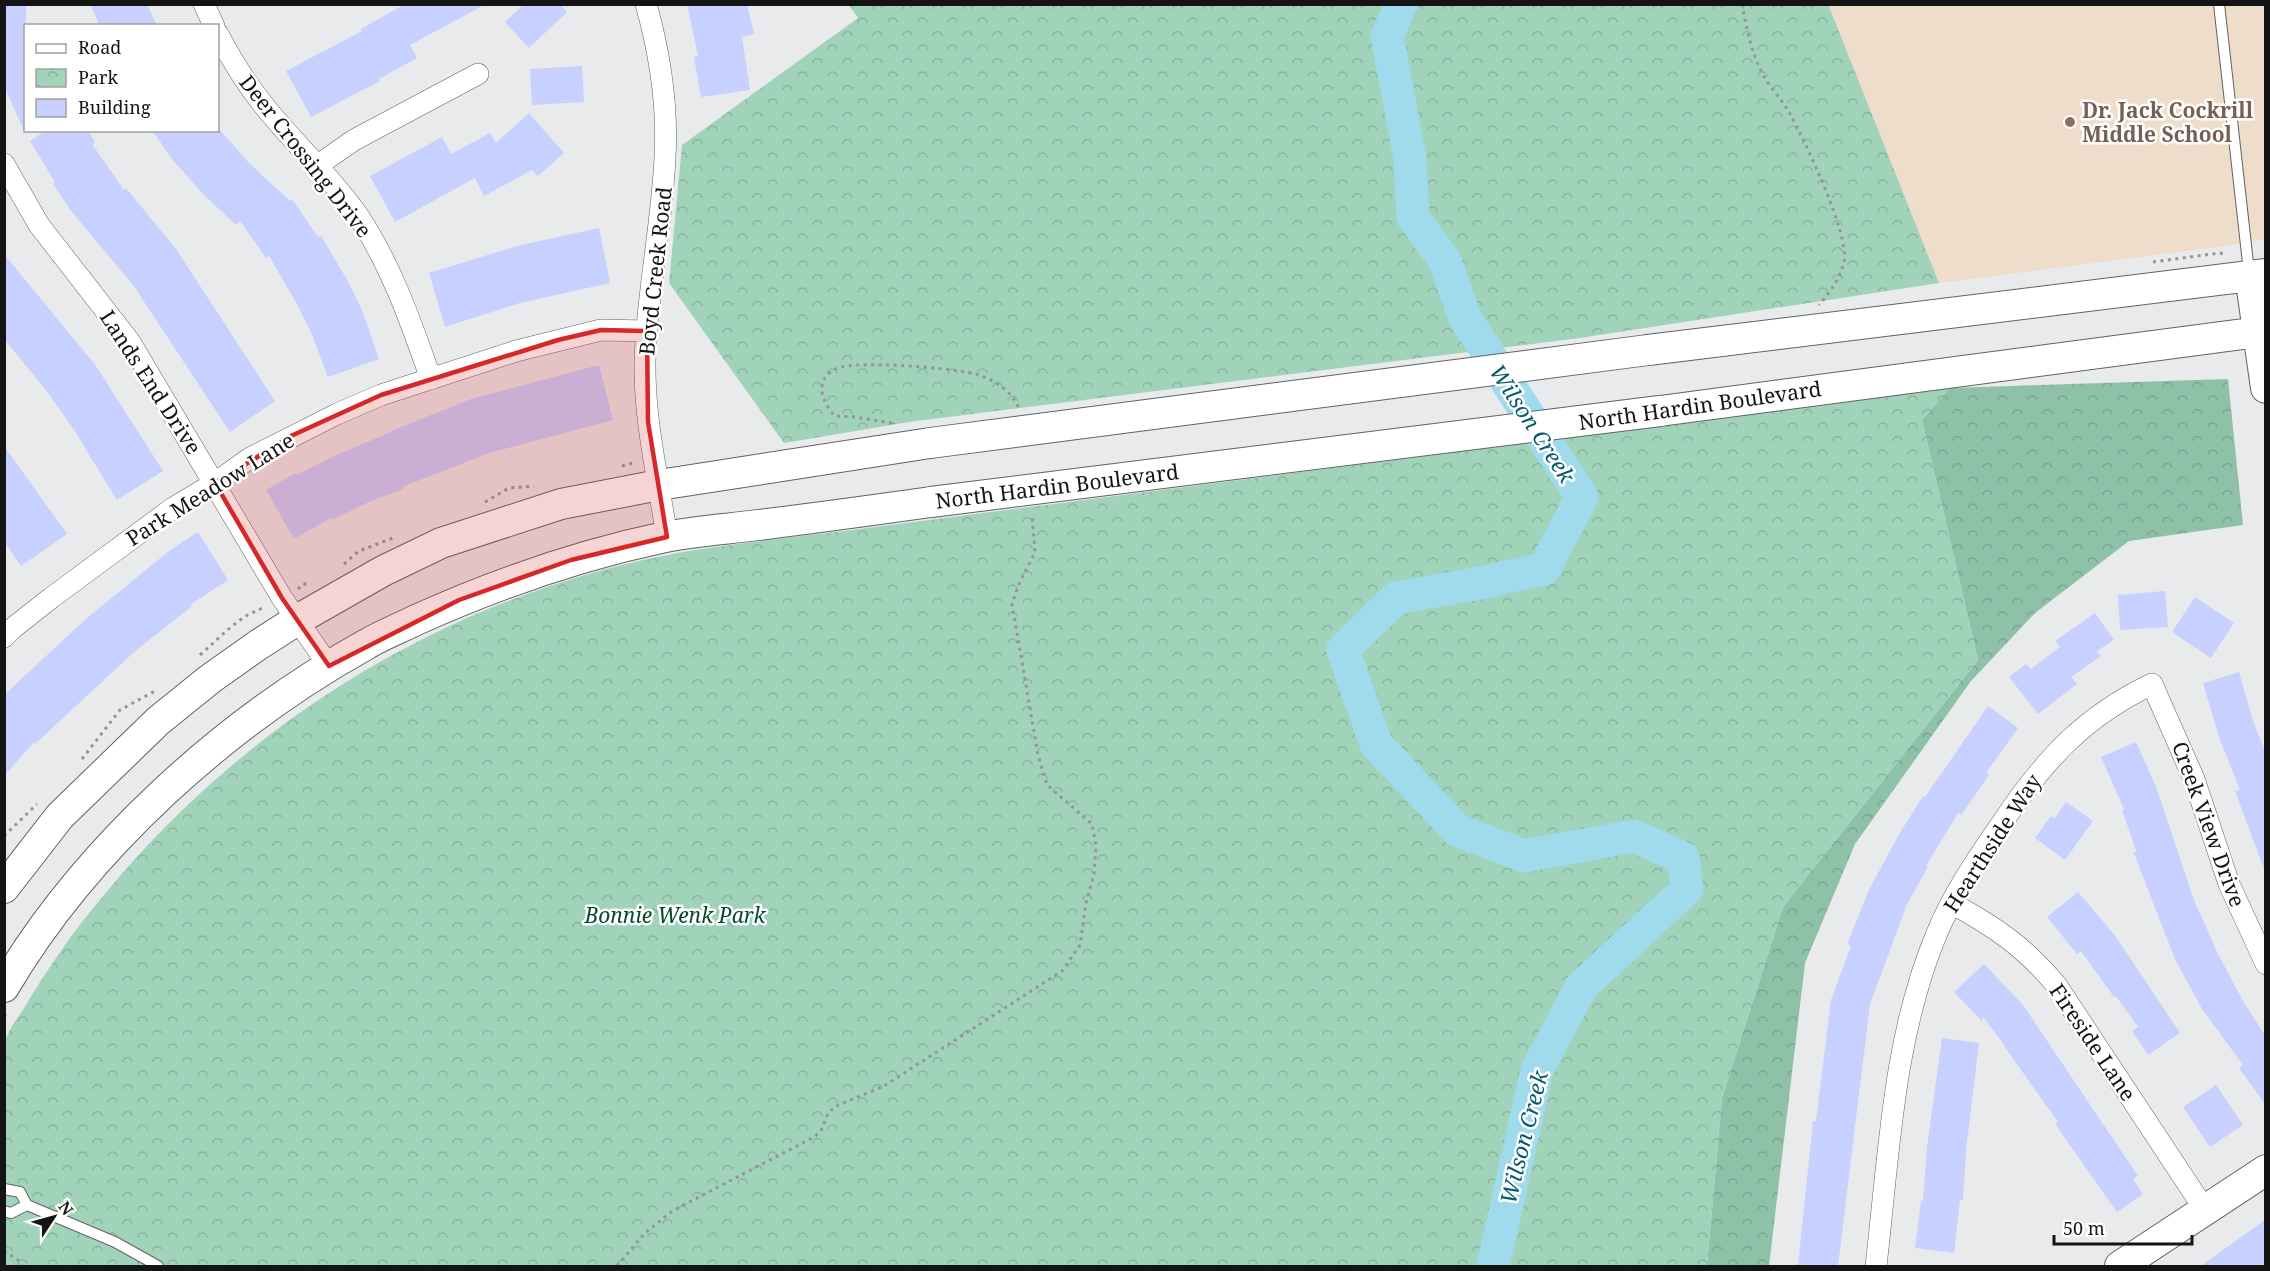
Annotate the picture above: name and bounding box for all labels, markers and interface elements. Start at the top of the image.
legend [24,24,219,132]
text: Road [78,35,121,59]
text: Park [78,65,118,89]
street label: Deer Crossing Drive [234,69,378,243]
text: Building [78,95,151,119]
place label: Dr. Jack Cockrill Middle School [2082,96,2254,148]
marker: Dr. Jack Cockrill Middle School [2063,115,2077,129]
street label: Boyd Creek Road [632,185,678,357]
street label: Lands End Drive [94,305,208,459]
water label: Wilson Creek [1483,358,1583,489]
street label: North Hardin Boulevard [1577,374,1823,436]
street label: Park Meadow Lane [121,426,299,552]
street label: North Hardin Boulevard [934,457,1180,515]
street label: Creek View Drive [2166,737,2252,911]
street label: Hearthside Way [1937,768,2047,918]
park label: Bonnie Wenk Park [583,901,767,929]
street label: Fireside Lane [2043,978,2143,1106]
water label: Wilson Creek [1492,1066,1554,1207]
north arrow [24,1187,84,1247]
text: N [54,1197,79,1220]
scale bar [2054,1208,2192,1246]
text: 50 m [2063,1216,2105,1240]

